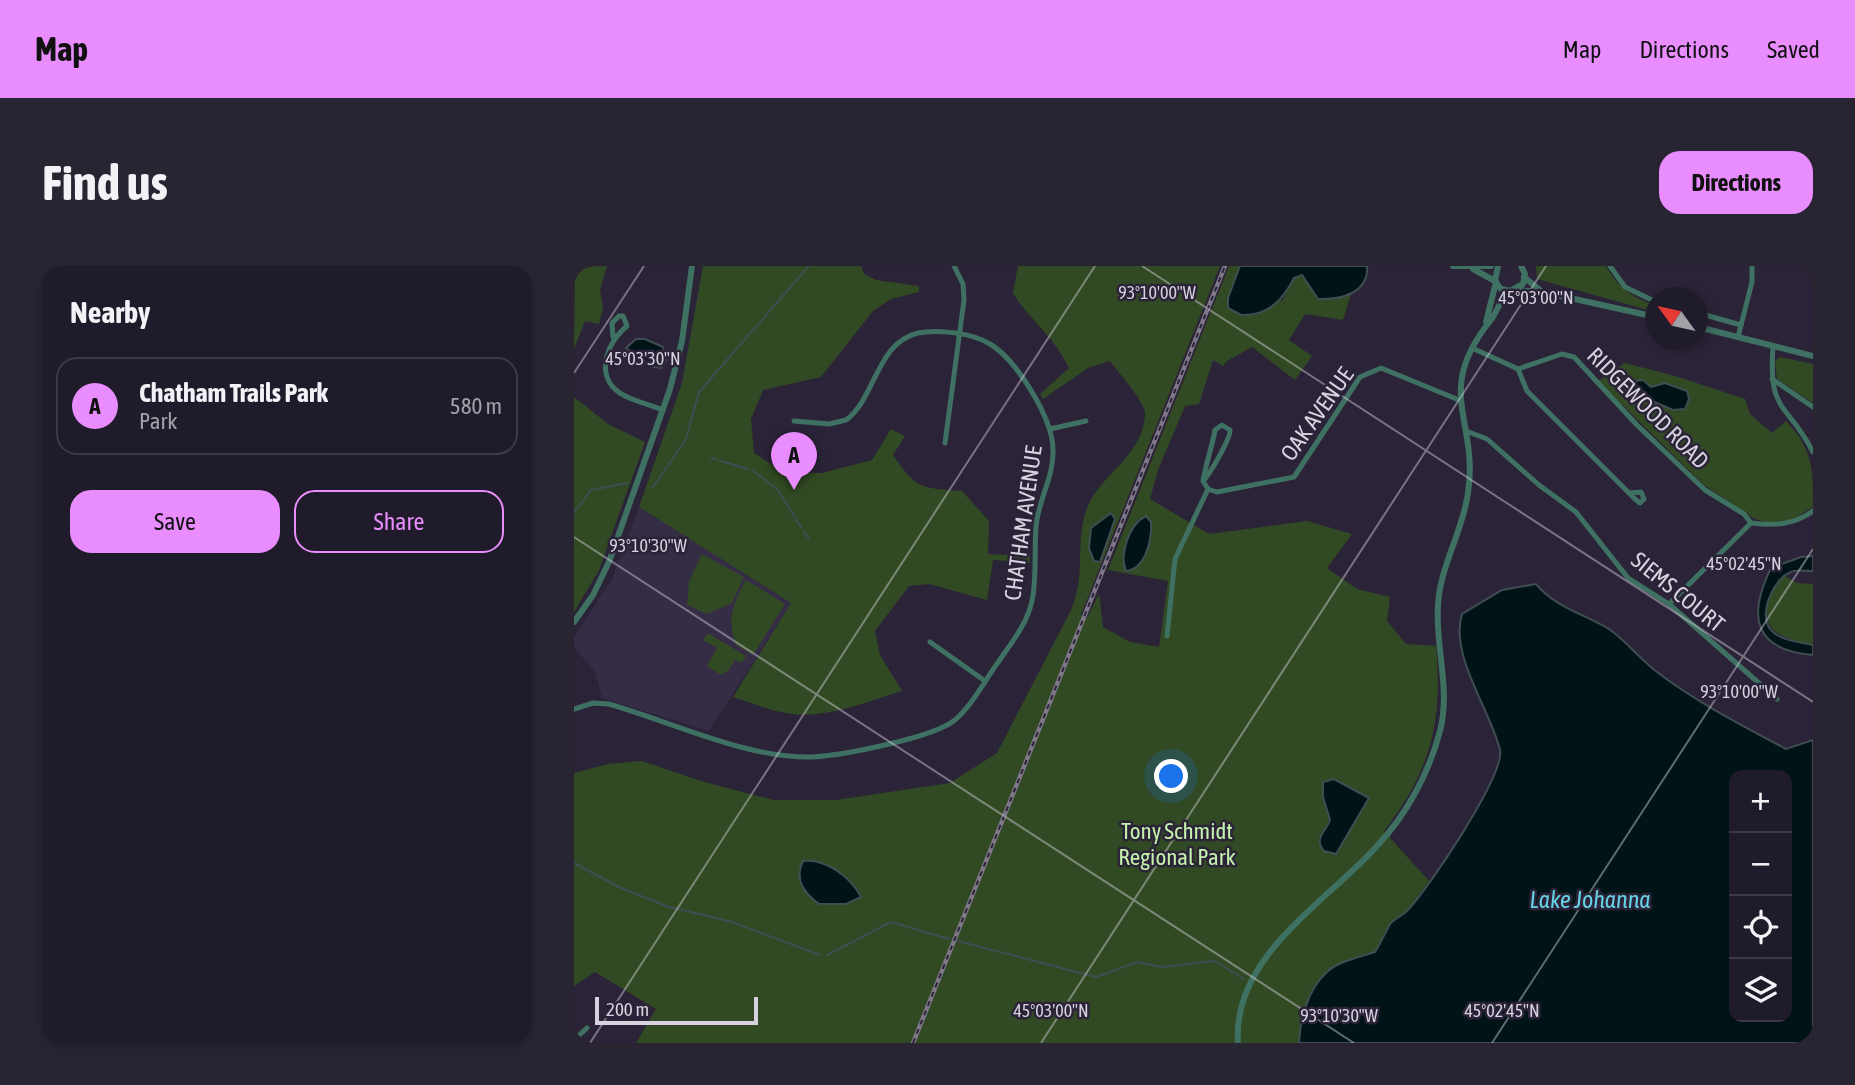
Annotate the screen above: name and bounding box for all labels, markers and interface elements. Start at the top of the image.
text: Map [35,30,88,68]
text: Map [1563,36,1601,63]
text: Directions [1639,36,1729,63]
text: Saved [1767,36,1820,63]
button: Directions [1659,151,1813,214]
text: Find us [42,154,168,210]
text: 93°10'00"W [1118,282,1196,303]
text: 45°03'00"N [1498,287,1574,308]
north arrow [1645,287,1708,350]
text: Nearby [70,295,150,329]
street label: RIDGEWOOD ROAD [1582,342,1714,474]
text: 45°03'30"N [605,348,681,369]
street label: OAK AVENUE [1275,362,1359,466]
text: Chatham Trails Park [139,378,328,408]
text: A [89,393,101,419]
text: 580 m [450,393,502,419]
text: Park [139,408,177,434]
pin: A [771,432,817,490]
street label: CHATHAM AVENUE [999,444,1047,602]
button: Save [70,490,280,553]
button: Share [294,490,504,553]
text: 93°10'30"W [609,535,687,556]
street label: SIEMS COURT [1626,547,1730,637]
text: 45°02'45"N [1706,553,1782,574]
text: 93°10'00"W [1700,681,1778,702]
your location [1154,759,1188,793]
map controls [1729,770,1792,1022]
button: + [1729,770,1792,833]
park label: Tony Schmidt Regional Park [1118,818,1236,870]
button: − [1729,833,1792,896]
water label: Lake Johanna [1530,886,1650,913]
button: locate [1729,896,1792,959]
button: layers [1729,959,1792,1022]
scale bar [595,994,758,1026]
text: 200 m [606,998,649,1020]
text: 45°03'00"N [1013,1000,1089,1021]
text: 45°02'45"N [1464,1000,1540,1021]
text: 93°10'30"W [1300,1005,1378,1026]

